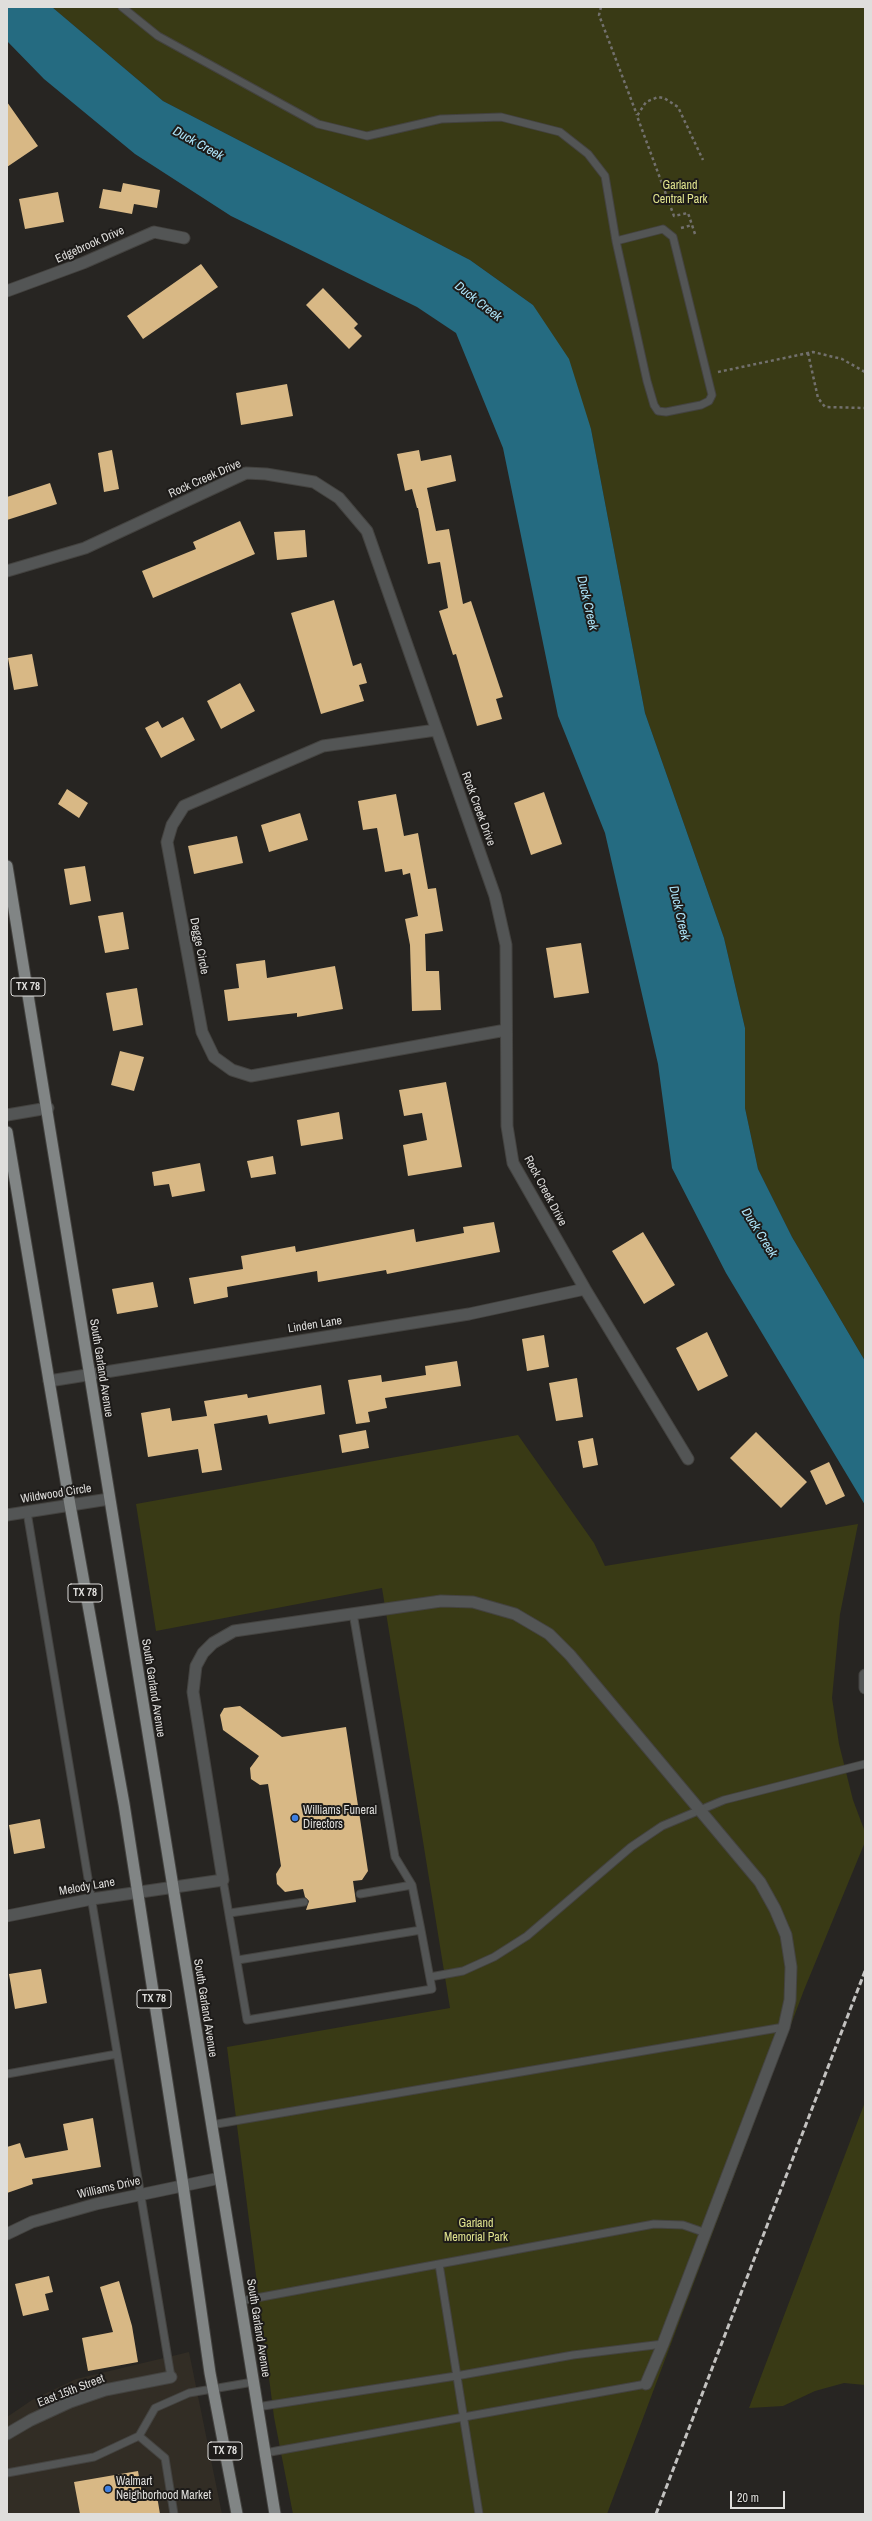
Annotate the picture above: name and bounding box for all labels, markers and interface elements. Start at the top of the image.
water label: Duck Creek [170,124,226,164]
park label: Garland Central Park [653,179,707,207]
street label: Edgebrook Drive [53,223,127,267]
water label: Duck Creek [451,279,505,325]
street label: Rock Creek Drive [167,457,243,501]
water label: Duck Creek [573,574,601,632]
street label: Rock Creek Drive [458,770,498,848]
water label: Duck Creek [665,884,693,942]
street label: Degge Circle [186,916,212,976]
road number: TX 78 [11,978,45,996]
street label: Rock Creek Drive [520,1153,570,1229]
water label: Duck Creek [738,1205,780,1261]
street label: Linden Lane [287,1314,343,1336]
street label: South Garland Avenue [86,1318,116,1418]
street label: Wildwood Circle [20,1481,92,1507]
road number: TX 78 [68,1584,102,1602]
street label: South Garland Avenue [138,1638,168,1738]
place label: Williams Funeral Directors [303,1804,377,1832]
marker: Williams Funeral Directors [290,1813,300,1823]
street label: Melody Lane [58,1875,116,1899]
street label: South Garland Avenue [190,1958,220,2058]
road number: TX 78 [137,1990,171,2008]
street label: Williams Drive [76,2174,142,2202]
park label: Garland Memorial Park [444,2217,508,2245]
street label: South Garland Avenue [243,2278,273,2378]
street label: East 15th Street [35,2372,107,2410]
road number: TX 78 [208,2442,242,2460]
place label: Walmart Neighborhood Market [116,2475,211,2503]
scale bar [732,2483,787,2509]
marker: Walmart Neighborhood Market [103,2484,113,2494]
text: 20 m [737,2490,759,2506]

